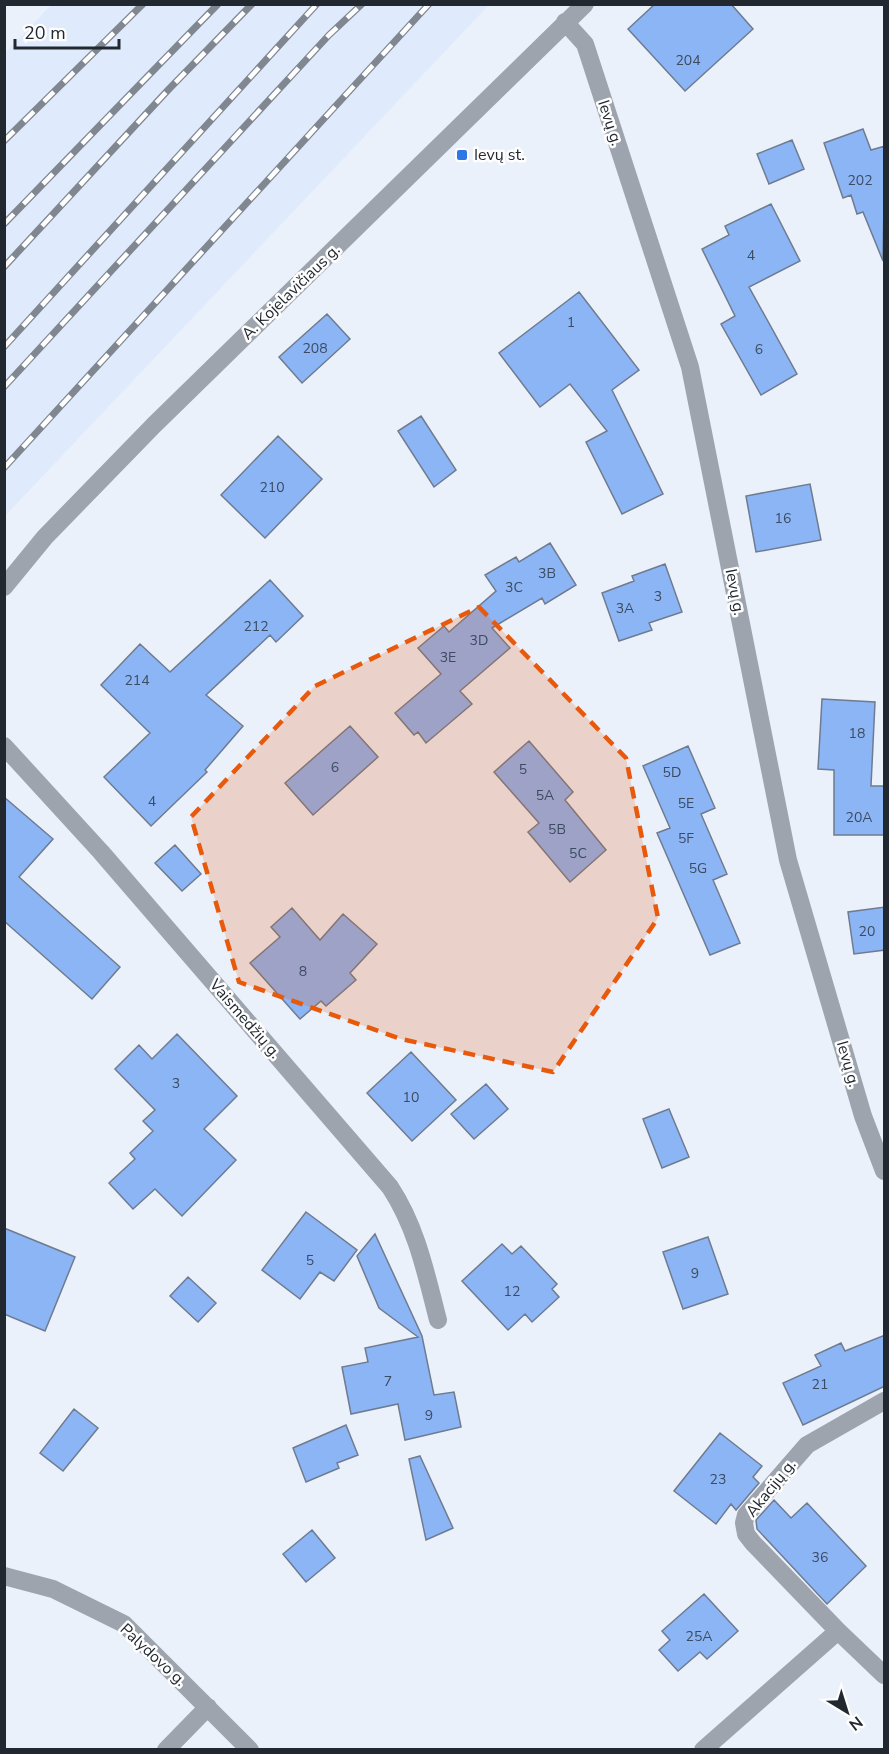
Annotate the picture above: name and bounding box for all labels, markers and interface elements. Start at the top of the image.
scale bar [15,12,118,50]
text: 20 m [24,21,66,45]
house number: 204 [675,51,701,70]
street label: Ievų g. [592,97,628,149]
place label: Ievų st. [474,144,525,166]
marker: Ievų st. [455,148,469,162]
house number: 202 [847,171,873,190]
street label: A. Kojelavičiaus g. [237,239,345,345]
house number: 4 [747,246,755,265]
house number: 1 [567,313,575,332]
house number: 208 [302,339,328,358]
house number: 6 [755,340,763,359]
house number: 210 [259,478,285,497]
house number: 16 [775,509,791,528]
house number: 3B [538,564,556,583]
street label: Ievų g. [720,567,750,617]
house number: 3C [505,578,523,597]
house number: 3 [654,587,662,606]
house number: 3A [616,599,634,618]
house number: 212 [243,617,269,636]
house number: 3D [470,631,488,650]
house number: 3E [440,648,456,667]
house number: 214 [124,671,150,690]
house number: 18 [849,724,865,743]
house number: 6 [331,758,339,777]
house number: 5 [519,760,527,779]
house number: 5D [663,763,681,782]
house number: 5A [536,786,554,805]
house number: 4 [148,792,156,811]
house number: 5E [678,794,694,813]
house number: 20A [845,808,873,827]
house number: 5B [548,820,566,839]
house number: 5F [678,829,694,848]
house number: 5C [569,844,587,863]
house number: 5G [689,859,707,878]
house number: 20 [859,922,875,941]
house number: 8 [299,962,307,981]
street label: Vaismedžių g. [204,974,286,1063]
street label: Ievų g. [831,1038,865,1090]
house number: 3 [172,1074,180,1093]
house number: 10 [403,1088,419,1107]
house number: 5 [306,1251,314,1270]
house number: 9 [691,1264,699,1283]
house number: 12 [504,1282,520,1301]
house number: 7 [384,1372,392,1391]
house number: 21 [812,1375,828,1394]
house number: 9 [425,1406,433,1425]
street label: Akacijų g. [741,1454,801,1522]
house number: 23 [710,1470,726,1489]
house number: 36 [812,1548,828,1567]
street label: Palydovo g. [115,1619,191,1691]
house number: 25A [685,1627,713,1646]
north arrow [817,1682,877,1742]
text: N [844,1711,867,1735]

